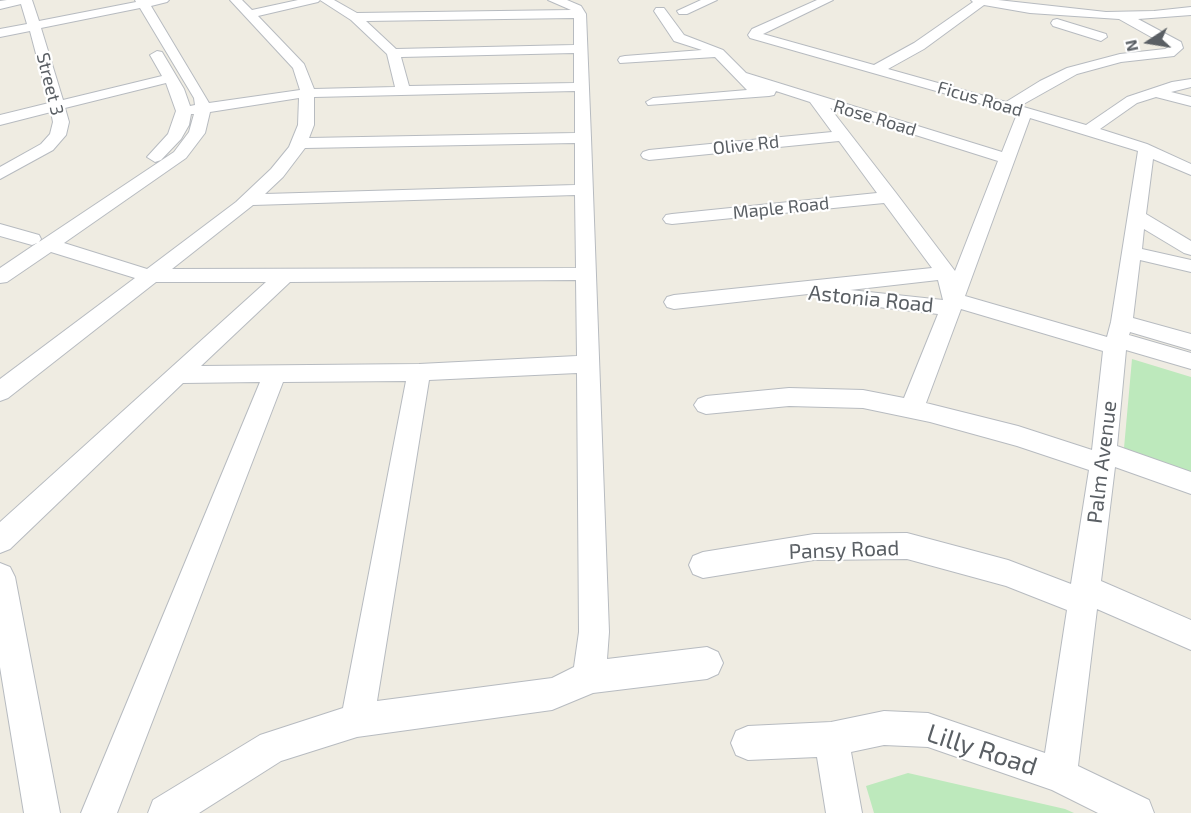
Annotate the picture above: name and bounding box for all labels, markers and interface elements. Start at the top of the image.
north arrow [1119,12,1179,72]
text: N [1120,38,1141,53]
street label: Street 3 [32,50,68,118]
street label: Ficus Road [935,77,1025,121]
street label: Rose Road [831,95,919,141]
street label: Olive Rd [712,131,780,159]
street label: Maple Road [732,192,830,224]
street label: Astonia Road [807,280,935,318]
street label: Palm Avenue [1082,399,1122,525]
street label: Pansy Road [788,535,900,565]
street label: Lilly Road [923,718,1041,782]

